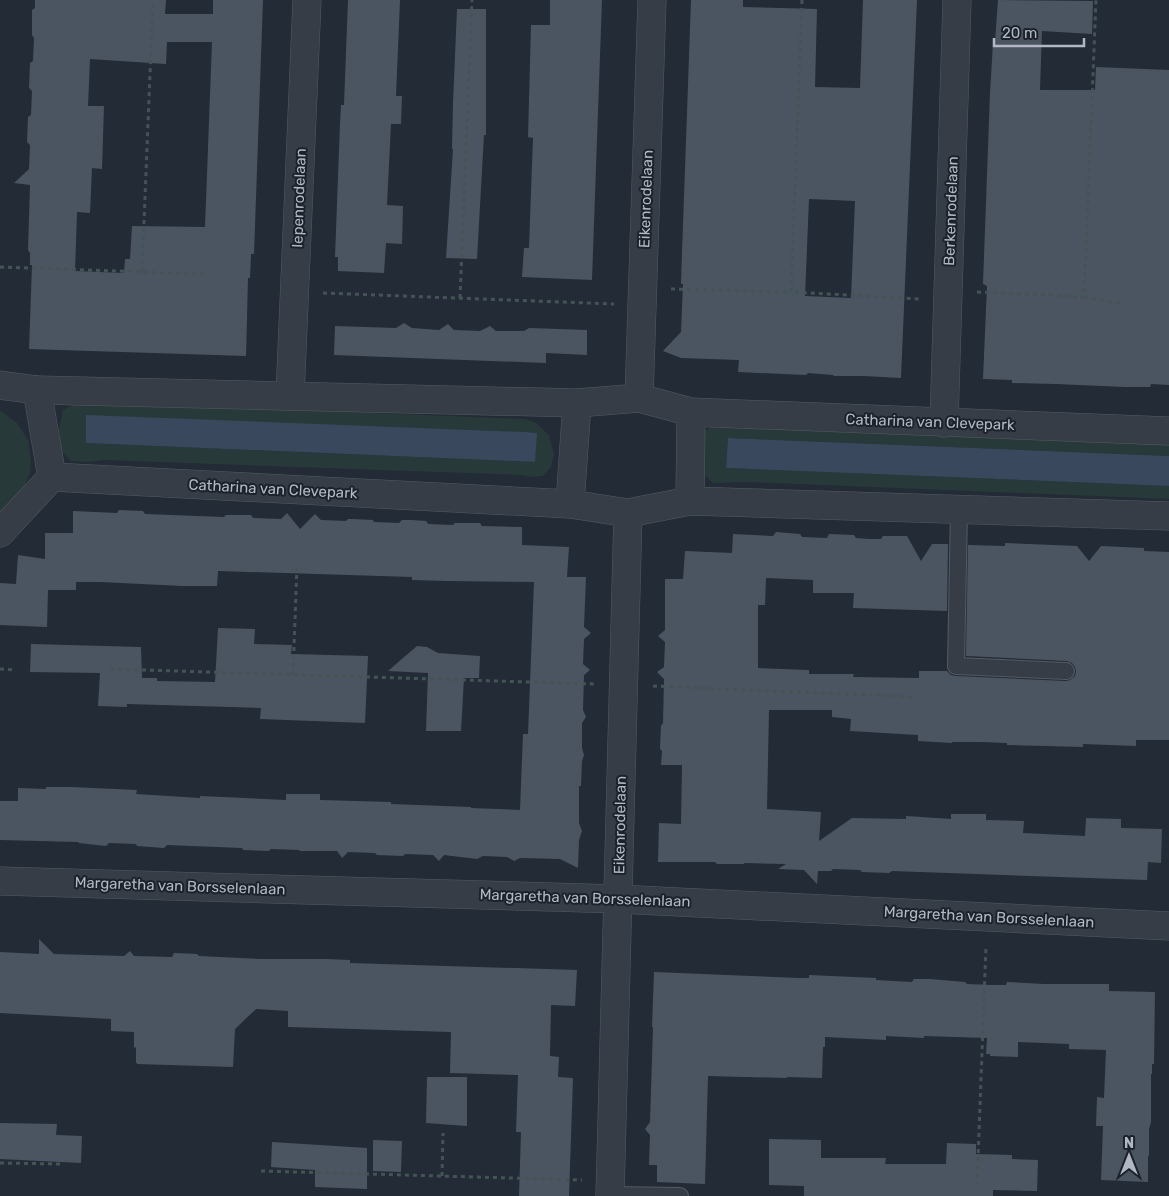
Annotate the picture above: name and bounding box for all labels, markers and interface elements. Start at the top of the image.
scale bar [994,15,1084,47]
text: 20 m [1002,24,1037,42]
street label: Iepenrodelaan [288,148,310,248]
street label: Eikenrodelaan [635,150,657,248]
street label: Berkenrodelaan [940,156,962,266]
street label: Catharina van Clevepark [845,410,1015,434]
street label: Catharina van Clevepark [188,476,358,502]
street label: Eikenrodelaan [610,776,630,874]
street label: Margaretha van Borsselenlaan [74,873,286,899]
street label: Margaretha van Borsselenlaan [479,885,691,911]
street label: Margaretha van Borsselenlaan [883,902,1095,932]
north arrow [1104,1131,1154,1181]
text: N [1124,1135,1134,1152]

